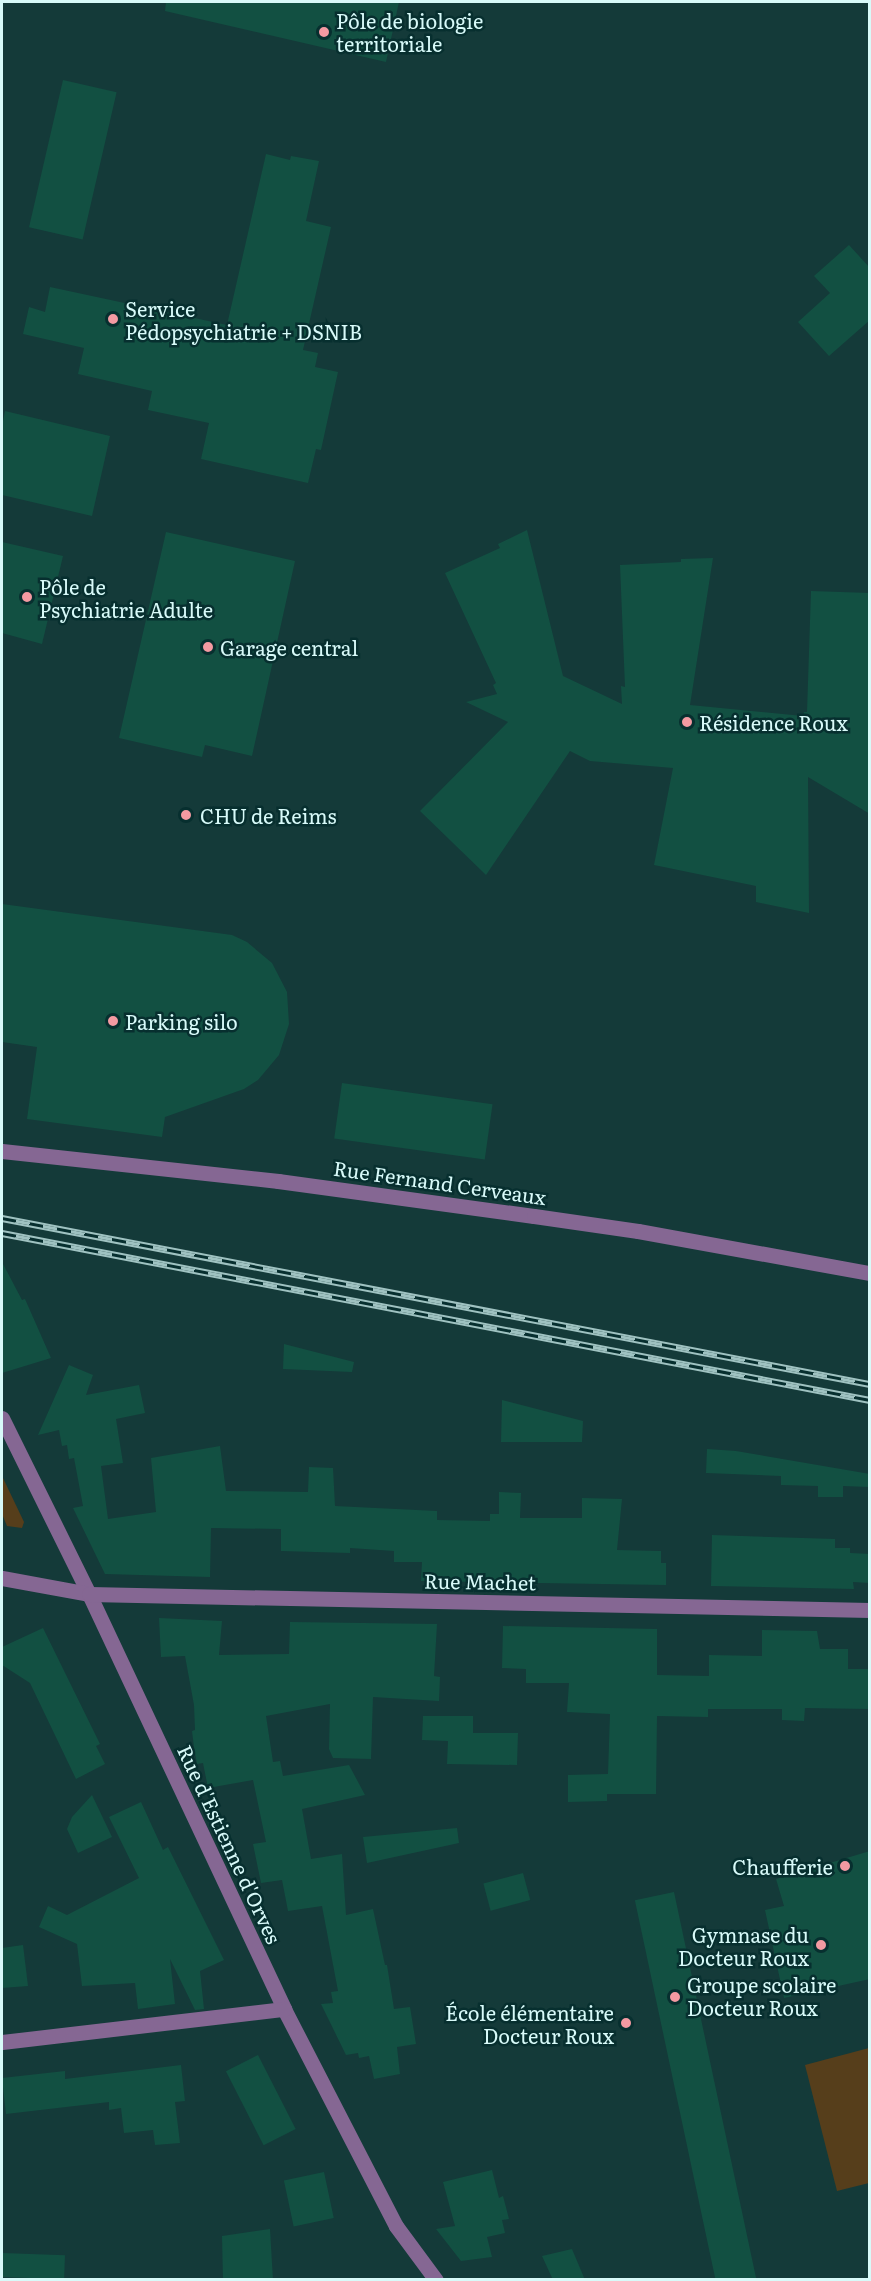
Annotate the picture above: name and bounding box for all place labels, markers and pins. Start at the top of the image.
place label: Pôle de biologie territoriale [336,8,483,55]
marker: Pôle de biologie territoriale [317,25,331,39]
place label: Service Pédopsychiatrie + DSNIB [125,296,362,343]
marker: Service Pédopsychiatrie + DSNIB [106,312,120,326]
place label: Pôle de Psychiatrie Adulte [39,574,213,621]
marker: Pôle de Psychiatrie Adulte [20,590,34,604]
place label: Garage central [220,635,358,659]
marker: Garage central [201,640,215,654]
place label: Résidence Roux [699,710,848,734]
marker: Résidence Roux [680,715,694,729]
place label: CHU de Reims [200,803,337,827]
marker: CHU de Reims [177,806,195,824]
place label: Parking silo [125,1009,238,1033]
marker: Parking silo [106,1014,120,1028]
place label: Chaufferie [732,1854,833,1878]
marker: Chaufferie [838,1859,852,1873]
place label: Gymnase du Docteur Roux [678,1922,809,1969]
marker: Gymnase du Docteur Roux [814,1938,828,1952]
place label: Groupe scolaire Docteur Roux [687,1973,836,2020]
marker: Groupe scolaire Docteur Roux [668,1990,682,2004]
place label: École élémentaire Docteur Roux [445,2000,614,2047]
marker: École élémentaire Docteur Roux [619,2016,633,2030]

